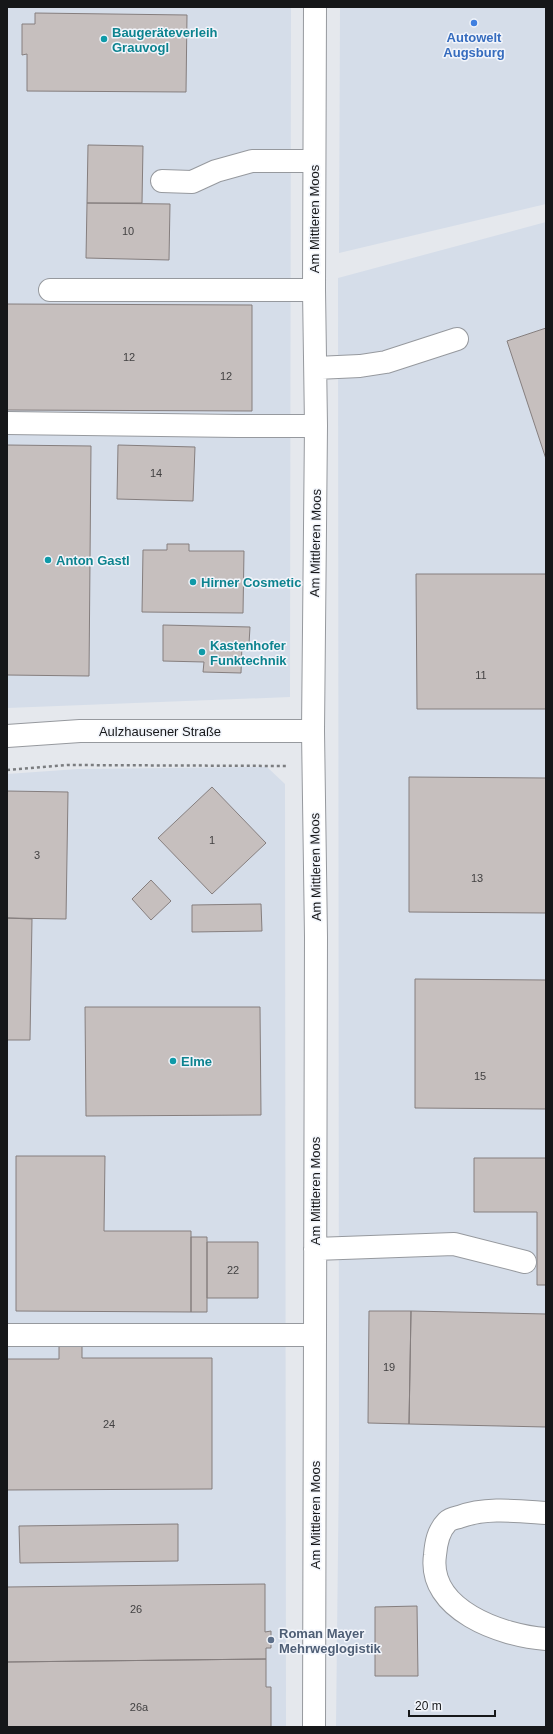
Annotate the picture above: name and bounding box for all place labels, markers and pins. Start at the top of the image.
marker: Autowelt Augsburg [469,18,479,28]
place label: Baugeräteverleih Grauvogl [112,25,218,55]
place label: Autowelt Augsburg [443,30,505,60]
marker: Baugeräteverleih Grauvogl [99,34,109,44]
place label: Anton Gastl [56,553,130,568]
marker: Anton Gastl [43,555,53,565]
place label: Hirner Cosmetic [201,575,301,590]
marker: Hirner Cosmetic [188,577,198,587]
place label: Kastenhofer Funktechnik [210,638,287,668]
marker: Kastenhofer Funktechnik [197,647,207,657]
place label: Elme [181,1054,212,1069]
marker: Elme [168,1056,178,1066]
place label: Roman Mayer Mehrweglogistik [279,1626,382,1656]
marker: Roman Mayer Mehrweglogistik [266,1635,276,1645]

